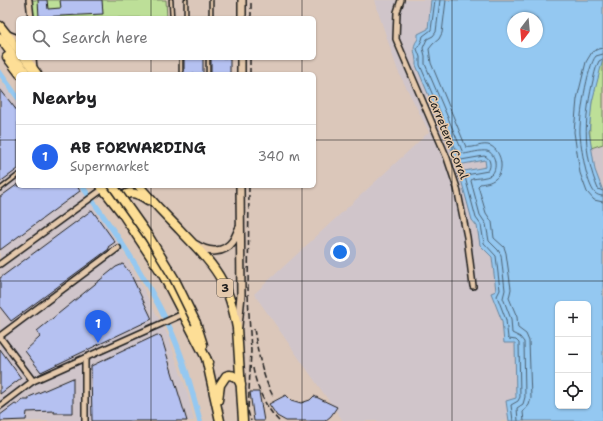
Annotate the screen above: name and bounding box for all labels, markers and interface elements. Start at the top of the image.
north arrow [507,12,543,48]
search box [16,16,316,60]
icon: search [30,27,52,49]
text: Search here [62,28,148,48]
text: Nearby [32,87,97,109]
street label: Carretera Coral [424,93,472,182]
text: AB FORWARDING [70,138,206,158]
text: 1 [42,148,48,165]
text: 340 m [258,148,300,165]
text: Supermarket [70,158,149,175]
your location [330,242,350,262]
road number: 3 [217,279,233,297]
map controls [555,301,591,409]
button: + [555,301,591,337]
pin: 1 [85,310,111,343]
button: − [555,337,591,373]
button: locate [555,373,591,409]

